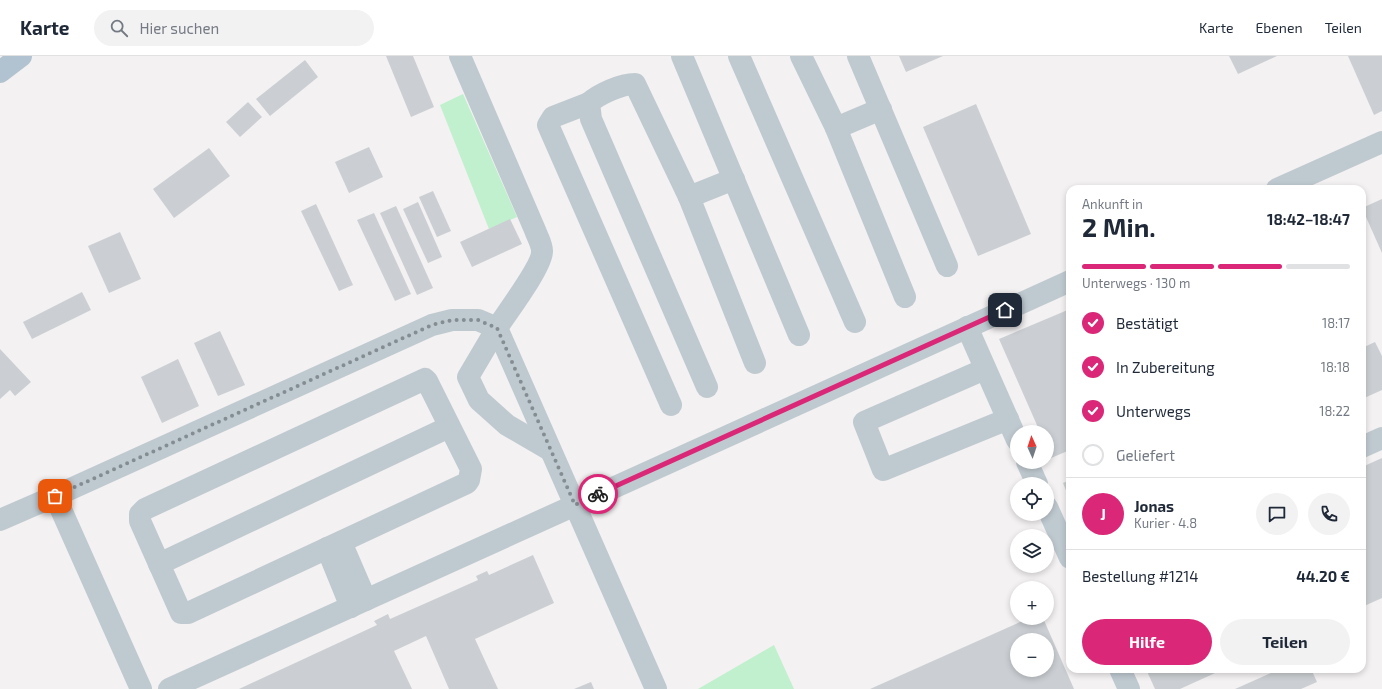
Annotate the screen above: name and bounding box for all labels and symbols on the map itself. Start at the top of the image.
pin [988,293,1022,327]
north arrow [1010,425,1054,469]
courier [578,474,618,514]
pin [38,479,72,513]

